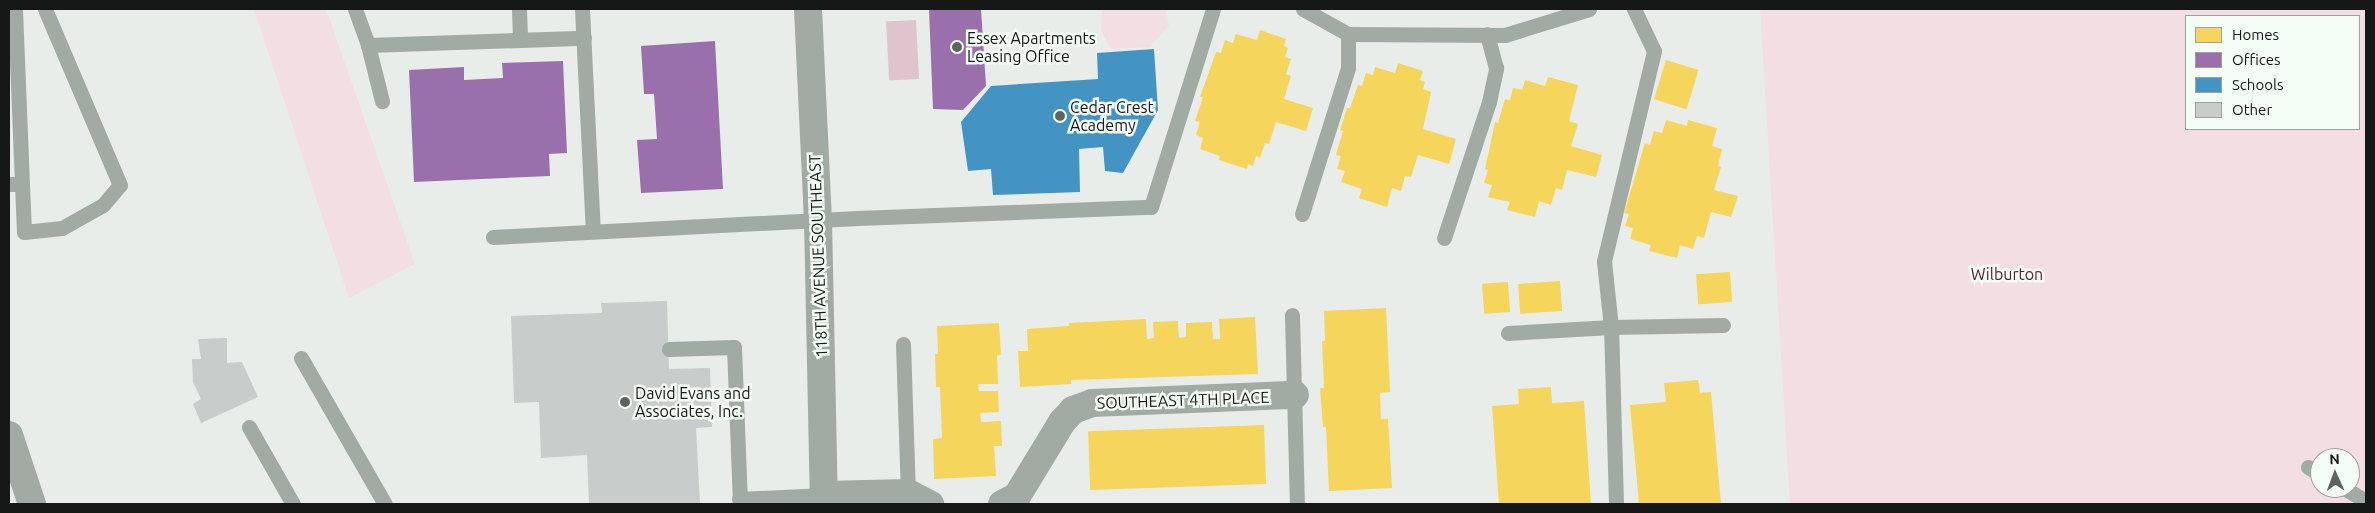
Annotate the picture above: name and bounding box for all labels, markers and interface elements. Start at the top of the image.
legend [2185,15,2360,130]
text: Homes [2232,26,2279,43]
place label: Essex Apartments Leasing Office [967,28,1096,66]
marker: Essex Apartments Leasing Office [951,41,963,53]
text: Offices [2232,51,2280,68]
text: Schools [2232,76,2283,93]
place label: Cedar Crest Academy [1070,97,1154,135]
text: Other [2232,101,2272,118]
marker: Cedar Crest Academy [1054,110,1066,122]
street label: 118TH AVENUE SOUTHEAST [805,154,831,358]
park label: Wilburton [1971,264,2043,284]
place label: David Evans and Associates, Inc. [635,383,750,421]
street label: SOUTHEAST 4TH PLACE [1096,387,1270,413]
marker: David Evans and Associates, Inc. [619,396,631,408]
north arrow [2310,448,2360,498]
text: N [2329,451,2340,467]

